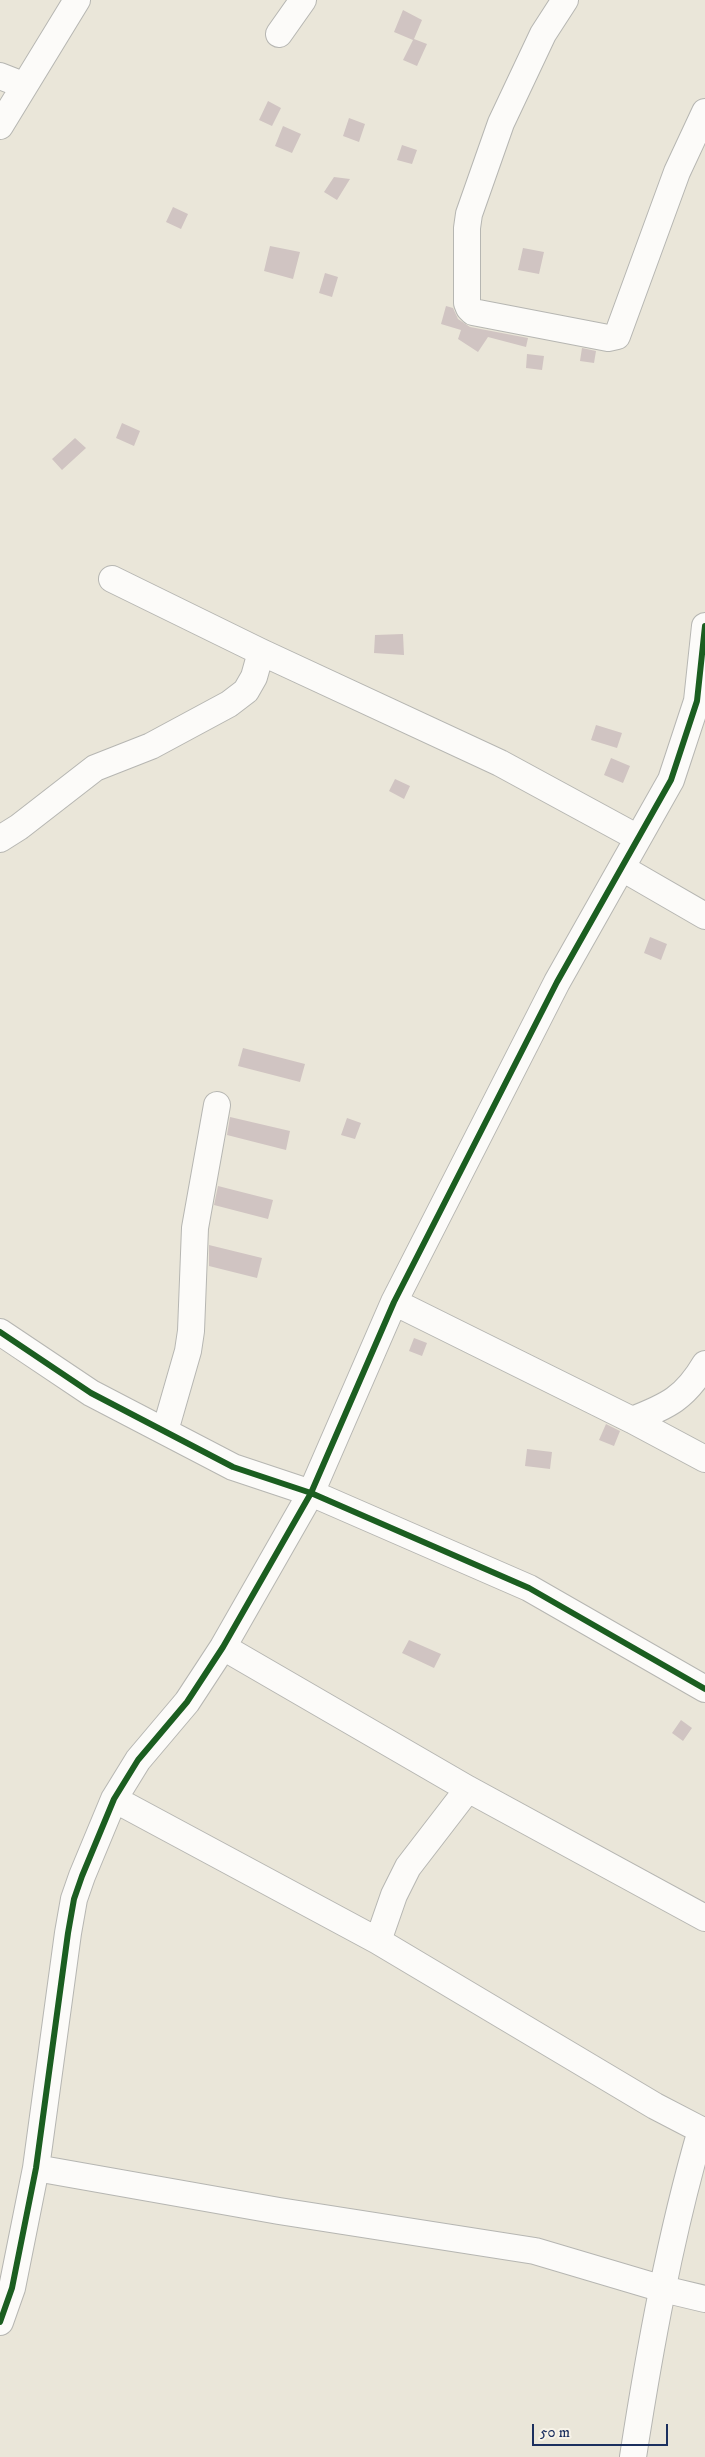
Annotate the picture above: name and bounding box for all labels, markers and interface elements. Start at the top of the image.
scale bar [535,2414,671,2446]
text: 50 m [540,2423,570,2442]

